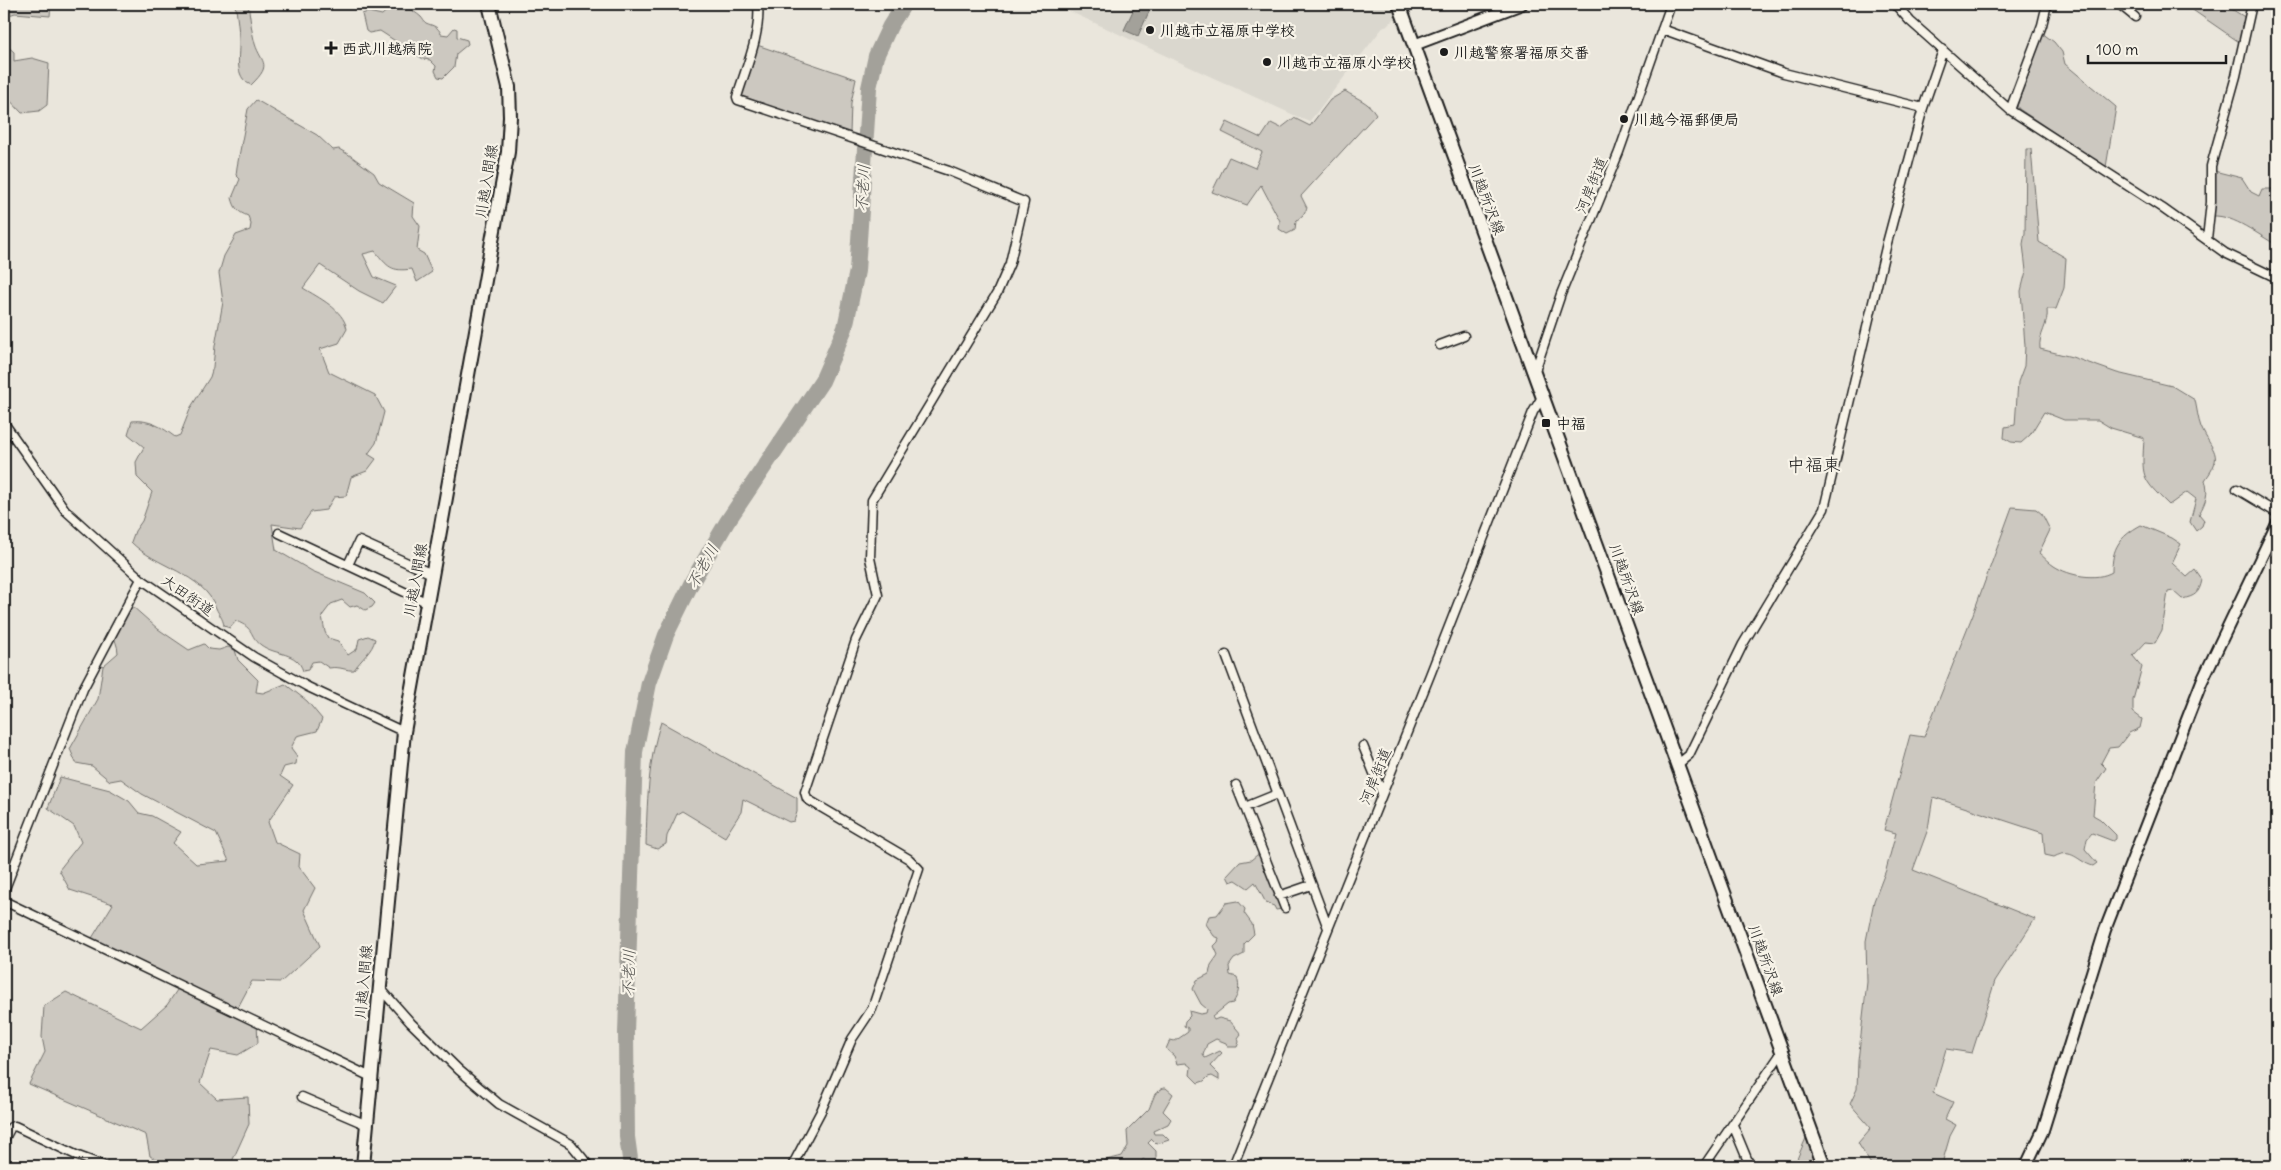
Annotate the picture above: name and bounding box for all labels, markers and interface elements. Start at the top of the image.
place label: 川越市立福原中学校 [1160,21,1295,40]
marker: 川越市立福原中学校 [1144,24,1156,36]
scale bar [2088,32,2226,64]
place label: 西武川越病院 [342,39,432,58]
text: 100 m [2096,40,2138,59]
marker: 西武川越病院 [324,41,338,55]
place label: 川越警察署福原交番 [1454,43,1589,62]
marker: 川越警察署福原交番 [1438,46,1450,58]
place label: 川越市立福原小学校 [1277,53,1412,72]
marker: 川越市立福原小学校 [1261,56,1273,68]
place label: 川越今福郵便局 [1634,110,1739,129]
marker: 川越今福郵便局 [1618,113,1630,125]
street label: 川越入間線 [471,142,501,220]
street label: 河岸街道 [1571,154,1611,216]
street label: 川越所沢線 [1465,161,1509,237]
water label: 不老川 [850,163,874,213]
place label: 中福 [1556,414,1586,433]
marker: 中福 [1540,417,1552,429]
district label: 中福東 [1787,453,1841,476]
water label: 不老川 [682,540,722,592]
street label: 川越入間線 [399,541,431,619]
street label: 川越所沢線 [1605,541,1649,617]
street label: 大田街道 [158,570,218,620]
street label: 河岸街道 [1355,745,1395,807]
street label: 川越所沢線 [1744,922,1788,998]
street label: 川越入間線 [350,944,376,1020]
water label: 不老川 [617,949,639,997]

